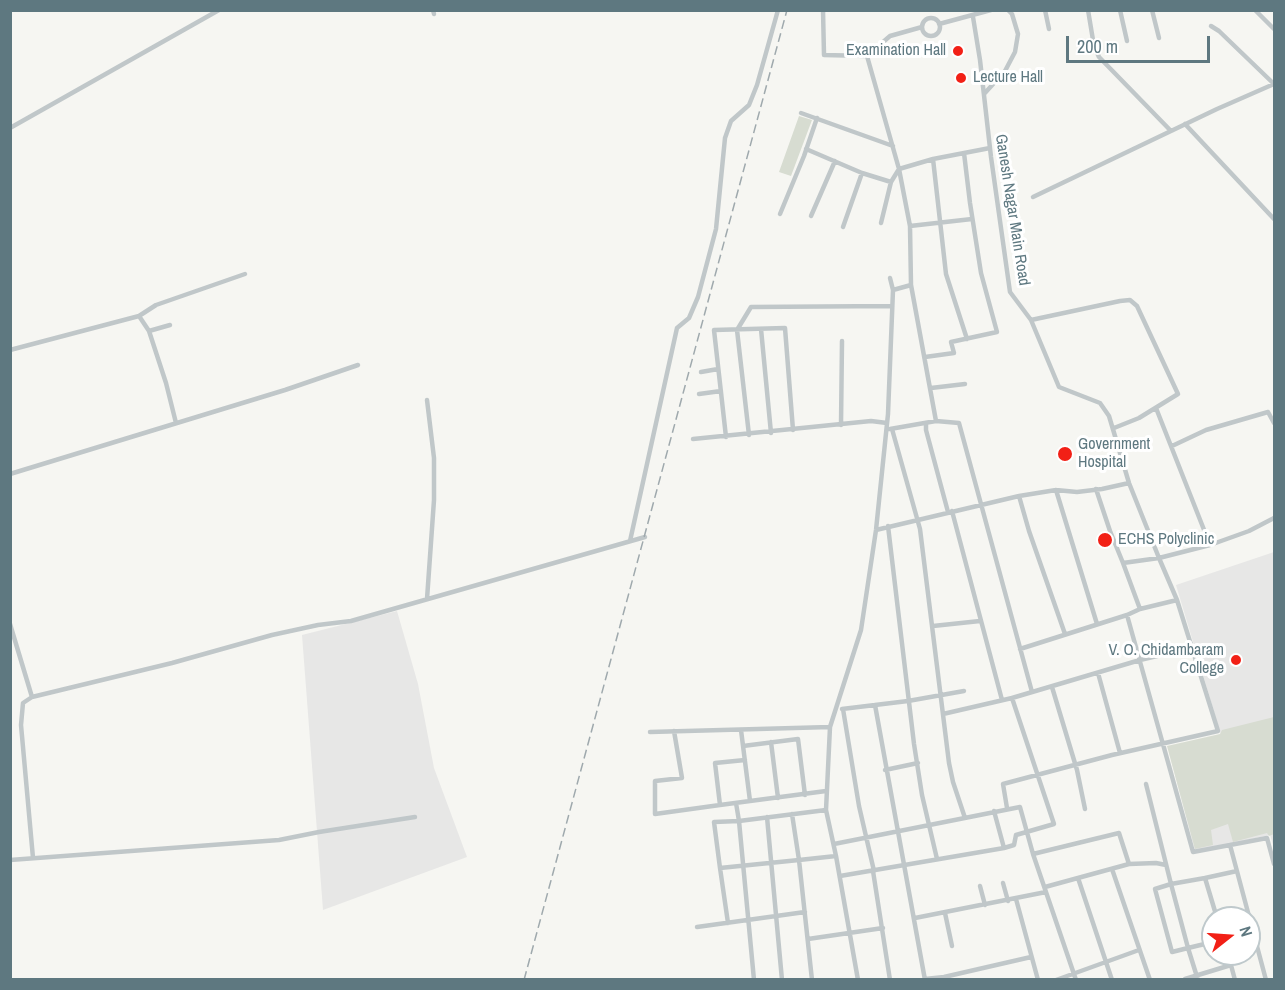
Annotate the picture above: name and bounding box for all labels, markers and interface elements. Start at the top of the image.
scale bar [1069,24,1213,62]
text: 200 m [1077,34,1118,59]
place label: Examination Hall [846,41,946,61]
marker: Examination Hall [951,44,965,58]
place label: Lecture Hall [973,68,1043,88]
marker: Lecture Hall [954,71,968,85]
street label: Ganesh Nagar Main Road [991,133,1033,287]
place label: Government Hospital [1078,435,1150,473]
marker: Government Hospital [1056,445,1074,463]
place label: ECHS Polyclinic [1118,530,1214,550]
marker: ECHS Polyclinic [1096,531,1114,549]
place label: V. O. Chidambaram College [1109,641,1224,679]
marker: V. O. Chidambaram College [1229,653,1243,667]
north arrow [1201,906,1261,966]
text: N [1234,924,1258,939]

